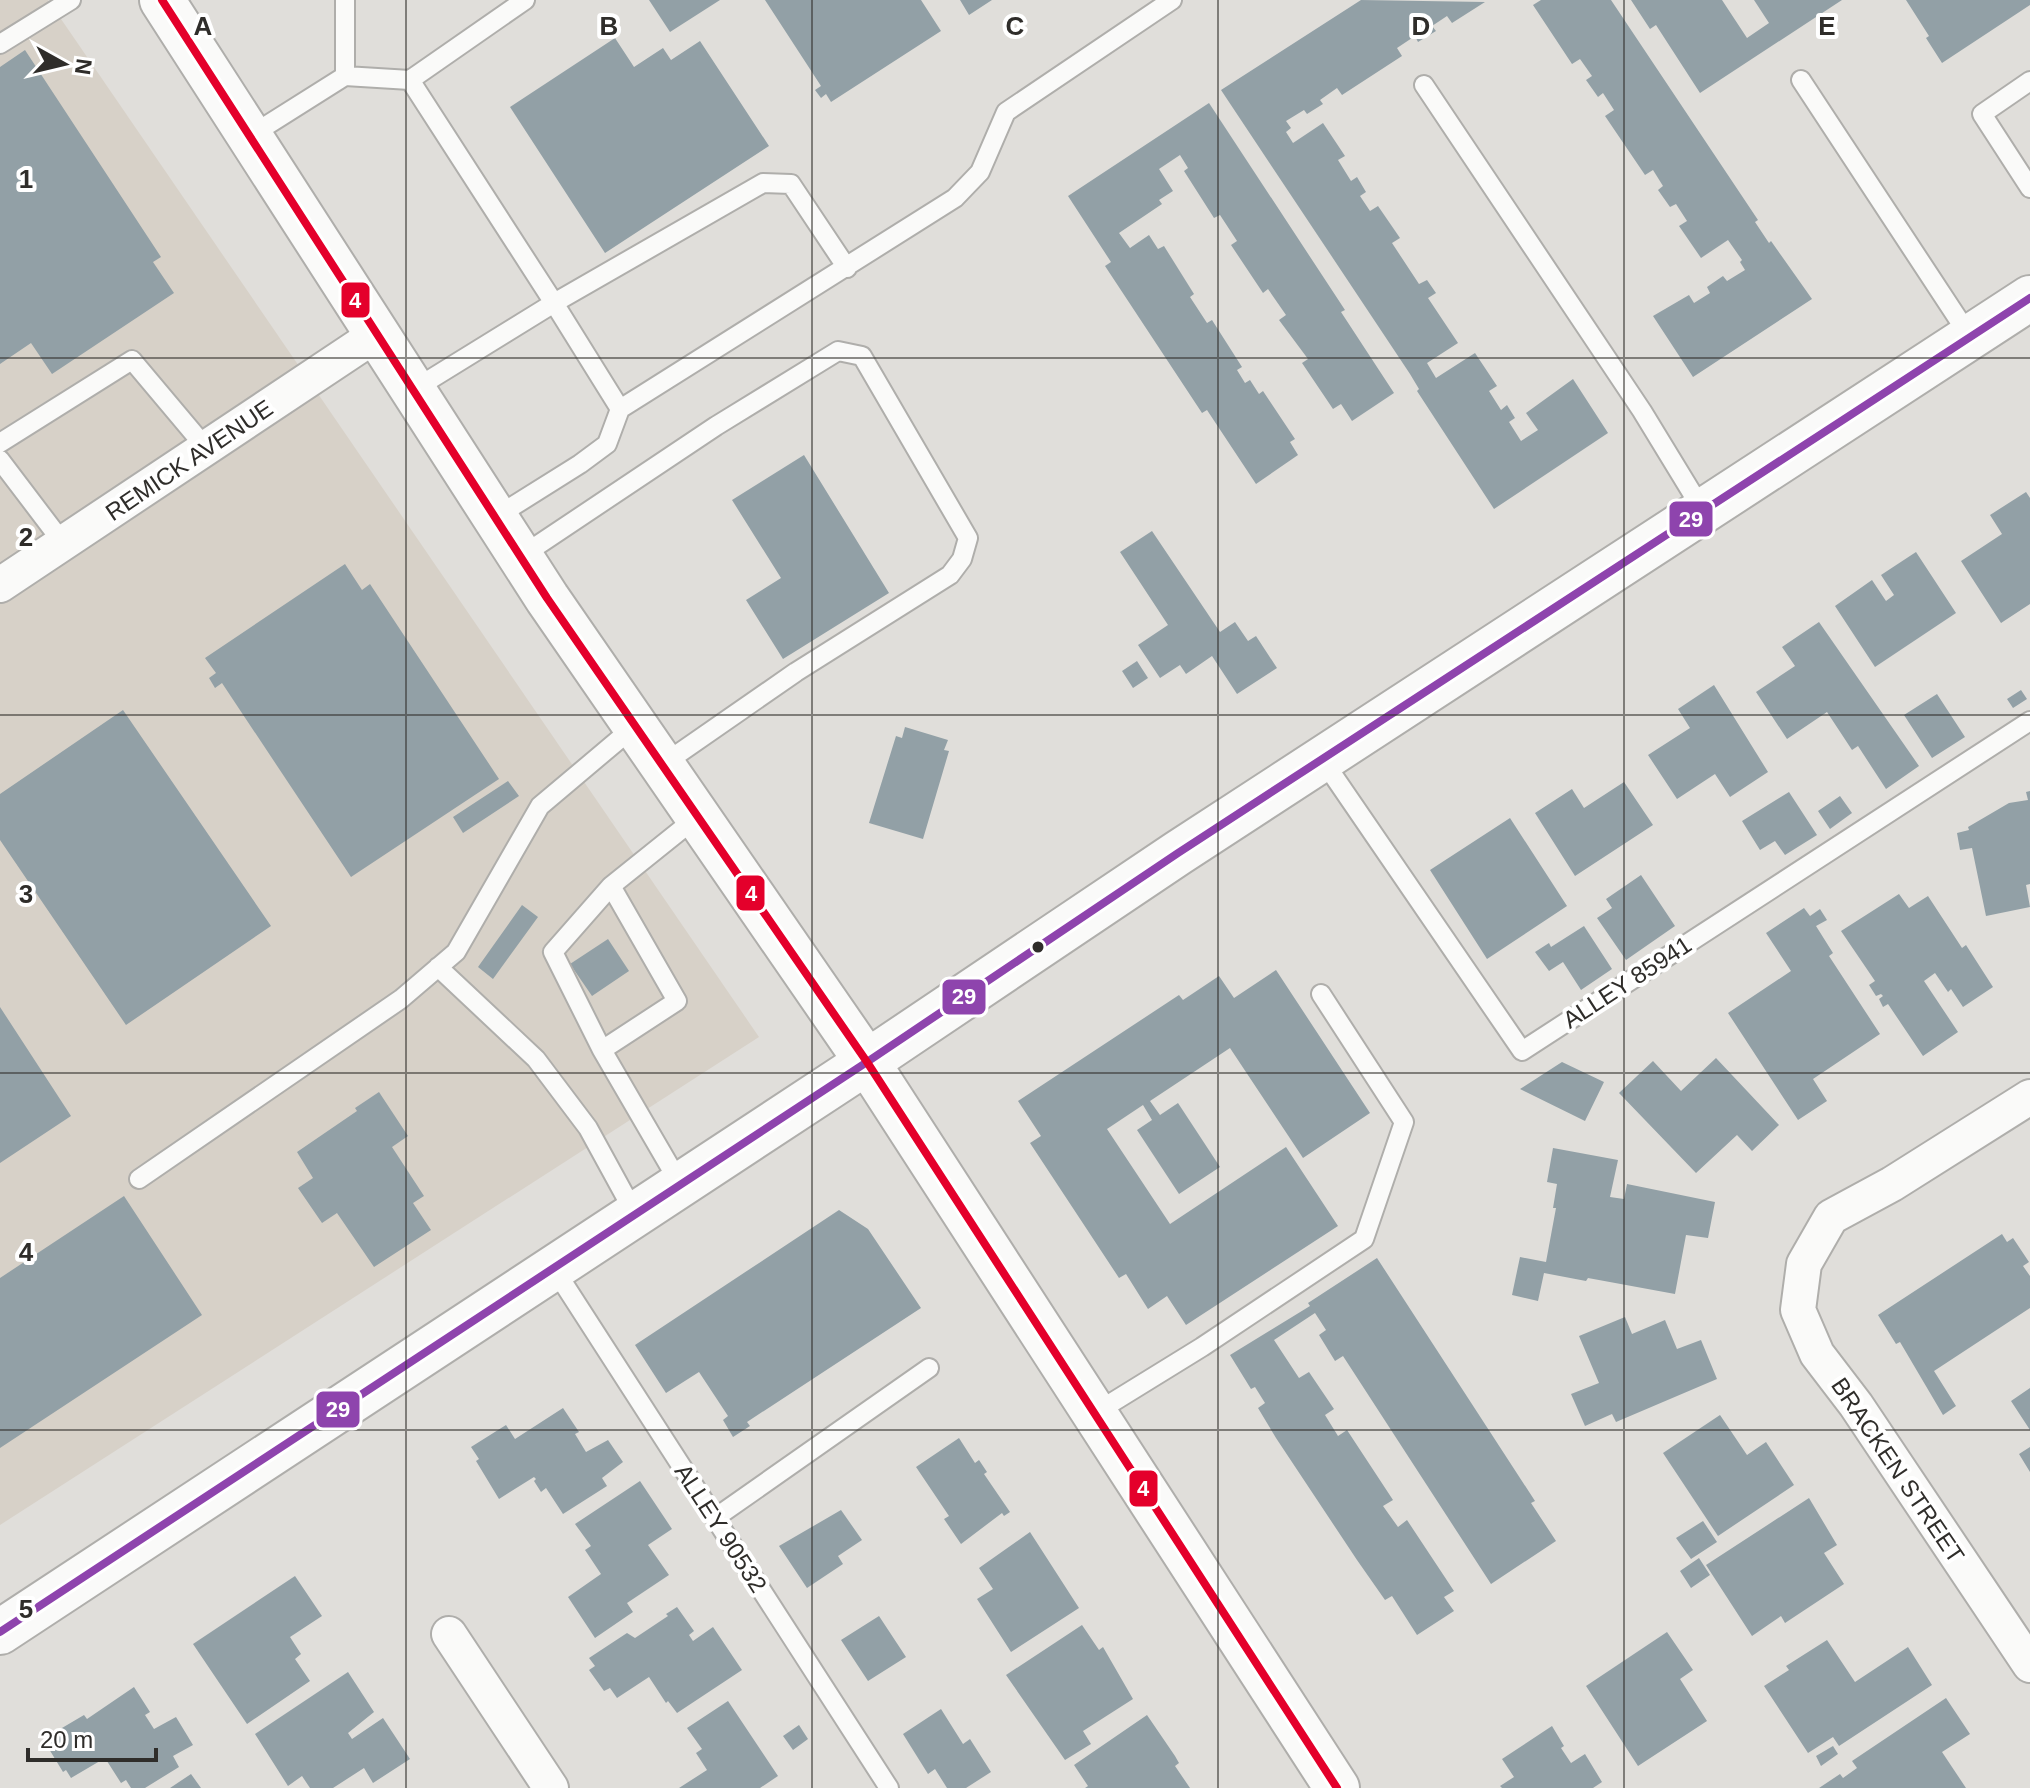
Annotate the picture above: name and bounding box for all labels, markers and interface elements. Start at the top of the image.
text: A [194,11,213,41]
text: B [600,11,618,41]
text: C [1006,11,1025,41]
text: D [1412,11,1430,41]
text: E [1818,11,1836,41]
north arrow [24,24,104,104]
text: N [70,57,97,76]
text: 1 [19,164,33,194]
line badge: 4 [340,281,371,319]
text: 4 [349,288,362,313]
street label: REMICK AVENUE [100,394,278,526]
line badge: 29 [1668,500,1714,538]
text: 29 [1679,507,1703,532]
text: 2 [19,522,33,552]
line badge: 4 [735,874,766,912]
text: 3 [19,879,33,909]
text: 4 [745,881,758,906]
street label: ALLEY 85941 [1558,930,1696,1034]
unlabelled marker [1030,939,1046,955]
line badge: 29 [941,978,987,1016]
text: 29 [952,984,976,1009]
text: 4 [19,1237,34,1267]
street label: BRACKEN STREET [1826,1372,1970,1568]
line badge: 29 [315,1390,361,1429]
text: 29 [326,1397,350,1422]
street label: ALLEY 90532 [669,1459,773,1597]
line badge: 4 [1128,1469,1159,1508]
text: 4 [1137,1476,1150,1501]
text: 5 [19,1594,33,1624]
scale bar [28,1712,156,1762]
text: 20 m [40,1726,93,1753]

